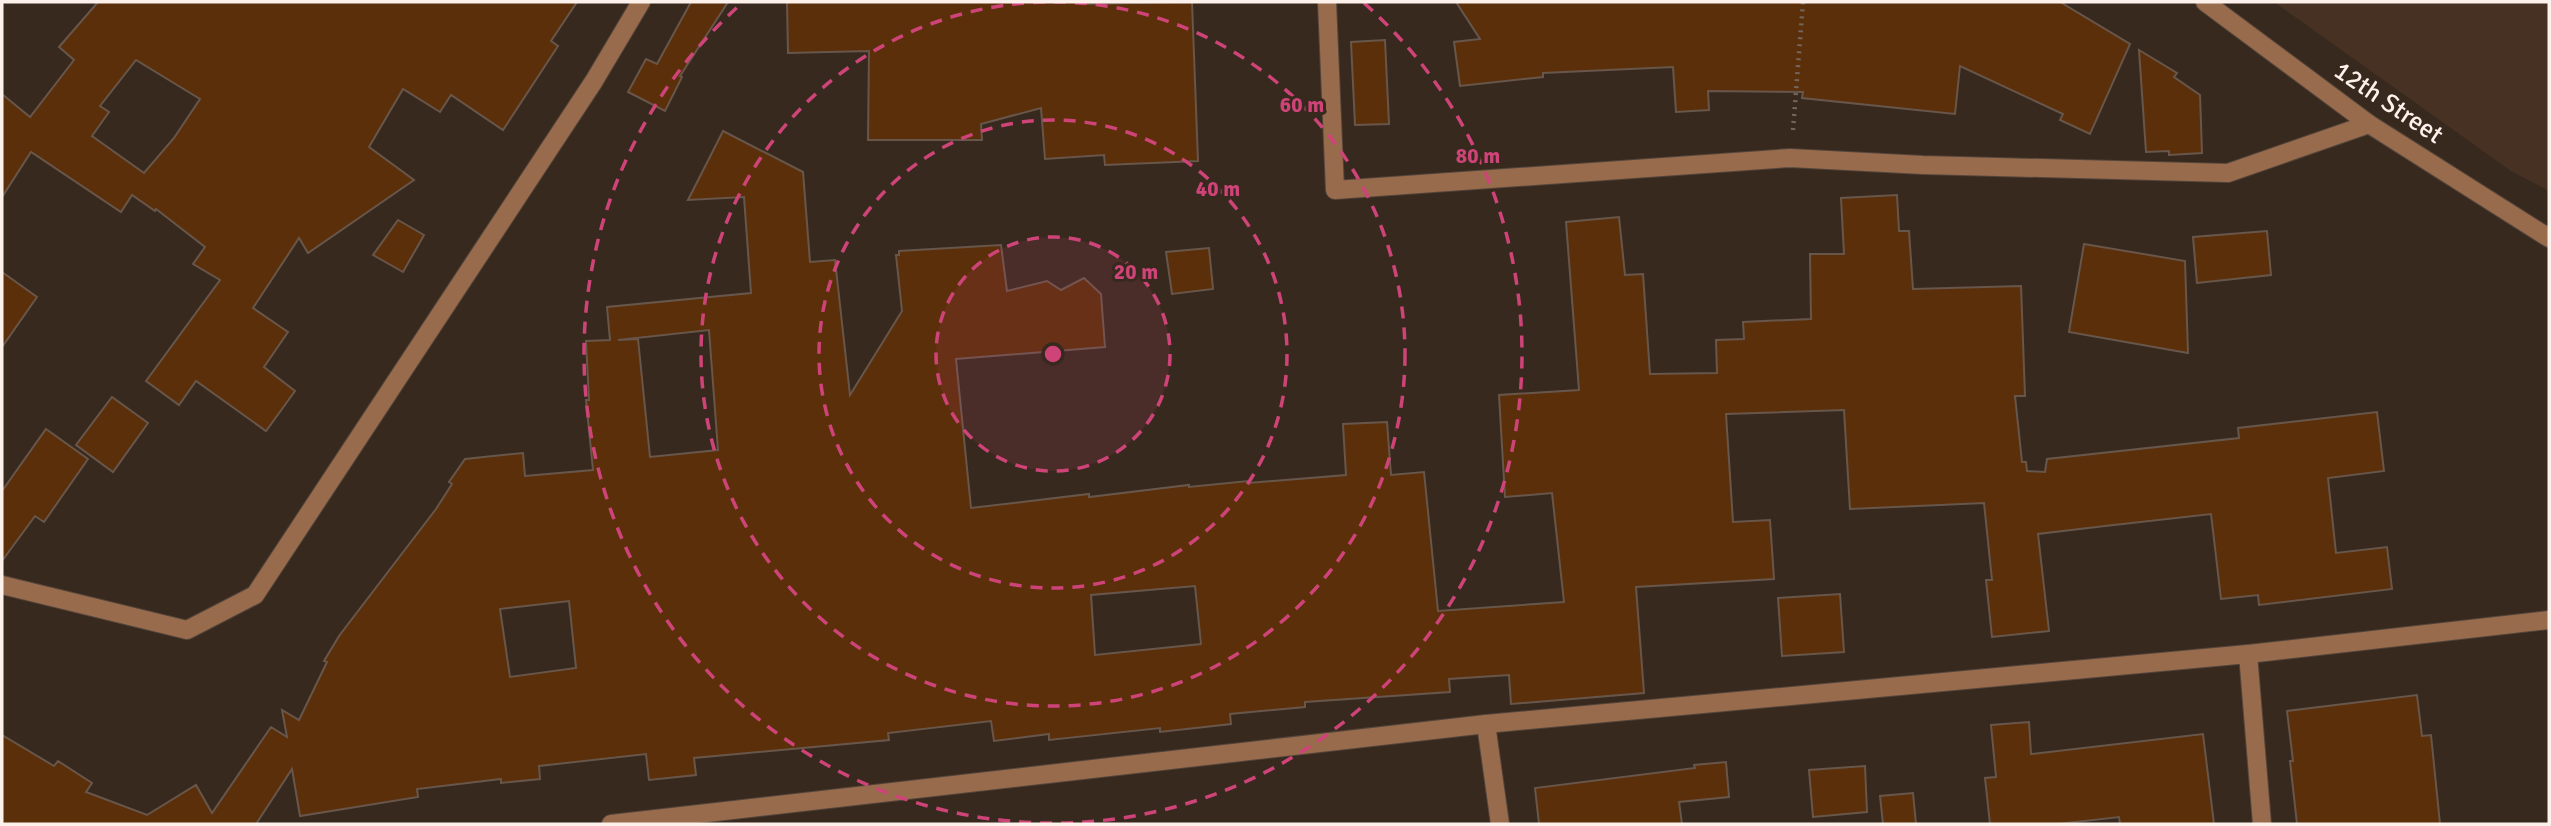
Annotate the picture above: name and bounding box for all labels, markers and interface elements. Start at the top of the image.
street label: 12th Street [2328,55,2449,151]
text: 60 m [1280,92,1324,118]
text: 80 m [1456,143,1500,169]
text: 40 m [1196,176,1240,202]
text: 20 m [1114,259,1158,285]
centre of rings [1041,342,1065,366]

